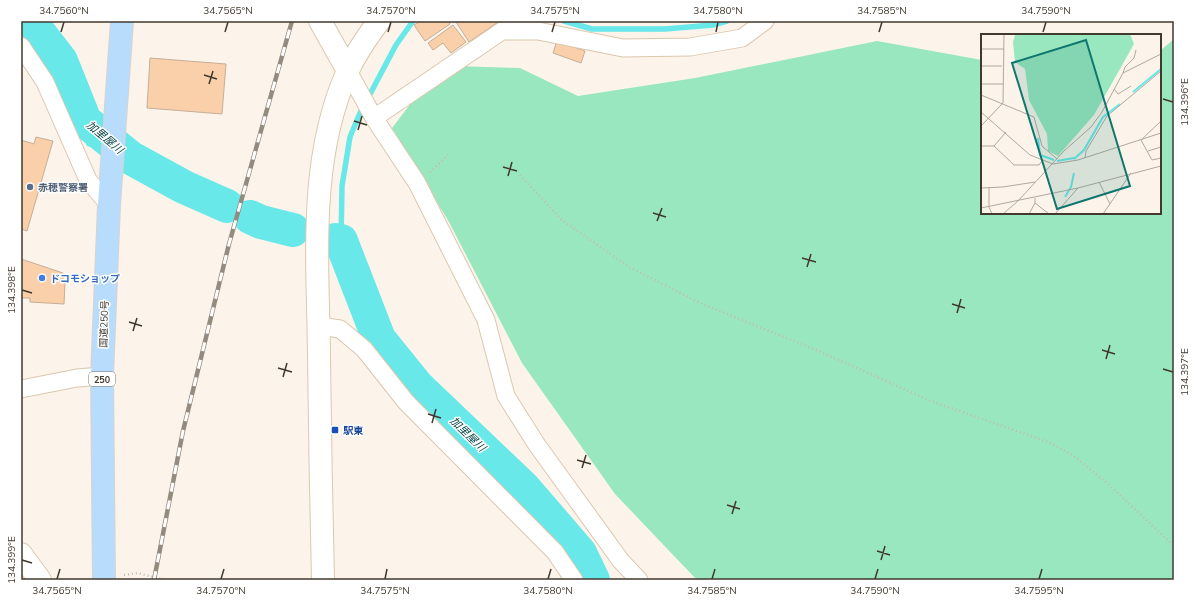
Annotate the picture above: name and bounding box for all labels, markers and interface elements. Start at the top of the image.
text: 34.7560°N [39,4,89,17]
text: 34.7565°N [203,4,253,17]
text: 34.7570°N [366,4,416,17]
text: 34.7575°N [530,4,580,17]
text: 34.7580°N [693,4,743,17]
text: 34.7585°N [857,4,907,17]
text: 34.7590°N [1021,4,1071,17]
inset map [981,34,1161,214]
text: 134.396°E [1178,78,1191,126]
water label: 加里屋川 [84,117,127,157]
place label: 赤穂警察署 [38,181,88,194]
marker: 赤穂警察署 [25,182,35,192]
text: 134.398°E [5,266,18,314]
place label: ドコモショップ [50,272,120,285]
marker: ドコモショップ [37,273,47,283]
street label: 国道250号 [97,300,111,348]
text: 134.397°E [1178,348,1191,396]
road number: 250 [89,372,115,386]
water label: 加里屋川 [447,414,489,455]
place label: 駅東 [343,424,364,437]
marker: 駅東 [330,425,340,435]
text: 134.399°E [5,536,18,584]
text: 34.7565°N [32,584,82,597]
text: 34.7570°N [196,584,246,597]
text: 34.7575°N [360,584,410,597]
text: 34.7580°N [523,584,573,597]
text: 34.7585°N [687,584,737,597]
text: 34.7590°N [850,584,900,597]
text: 34.7595°N [1014,584,1064,597]

